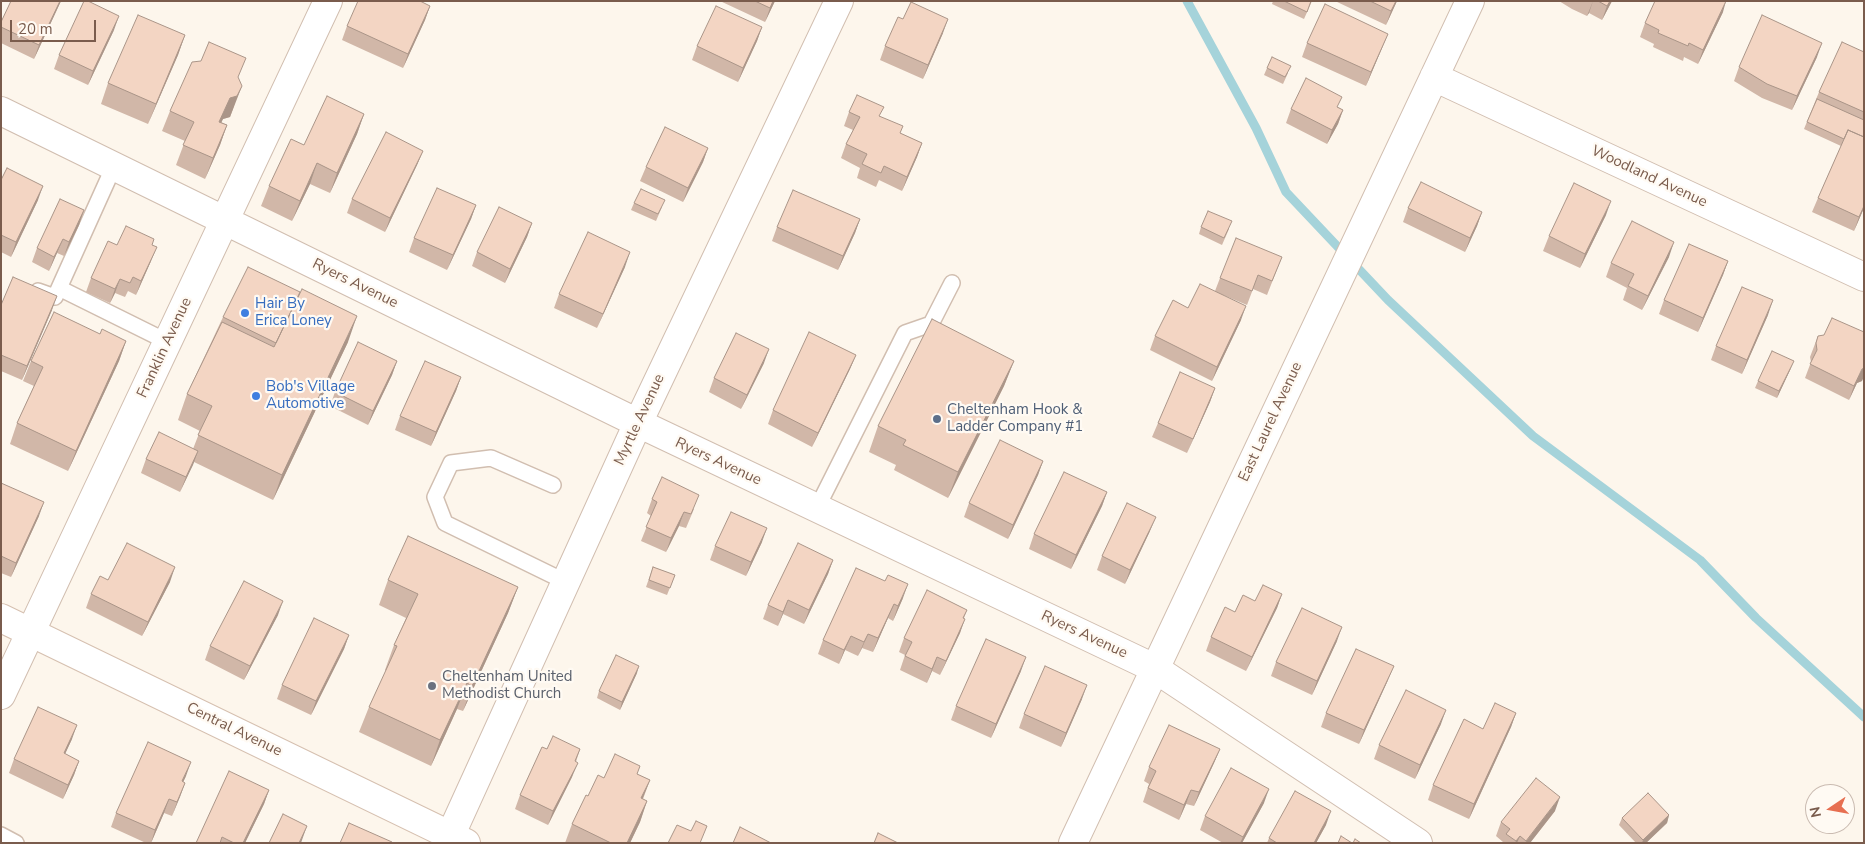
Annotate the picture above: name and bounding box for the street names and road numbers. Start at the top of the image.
street label: Woodland Avenue [1588,142,1710,212]
street label: Ryers Avenue [309,256,401,312]
street label: Franklin Avenue [134,295,196,401]
street label: East Laurel Avenue [1235,359,1307,485]
street label: Myrtle Avenue [611,371,669,469]
street label: Ryers Avenue [672,434,764,490]
street label: Ryers Avenue [1038,607,1130,663]
street label: Central Avenue [183,699,285,761]

